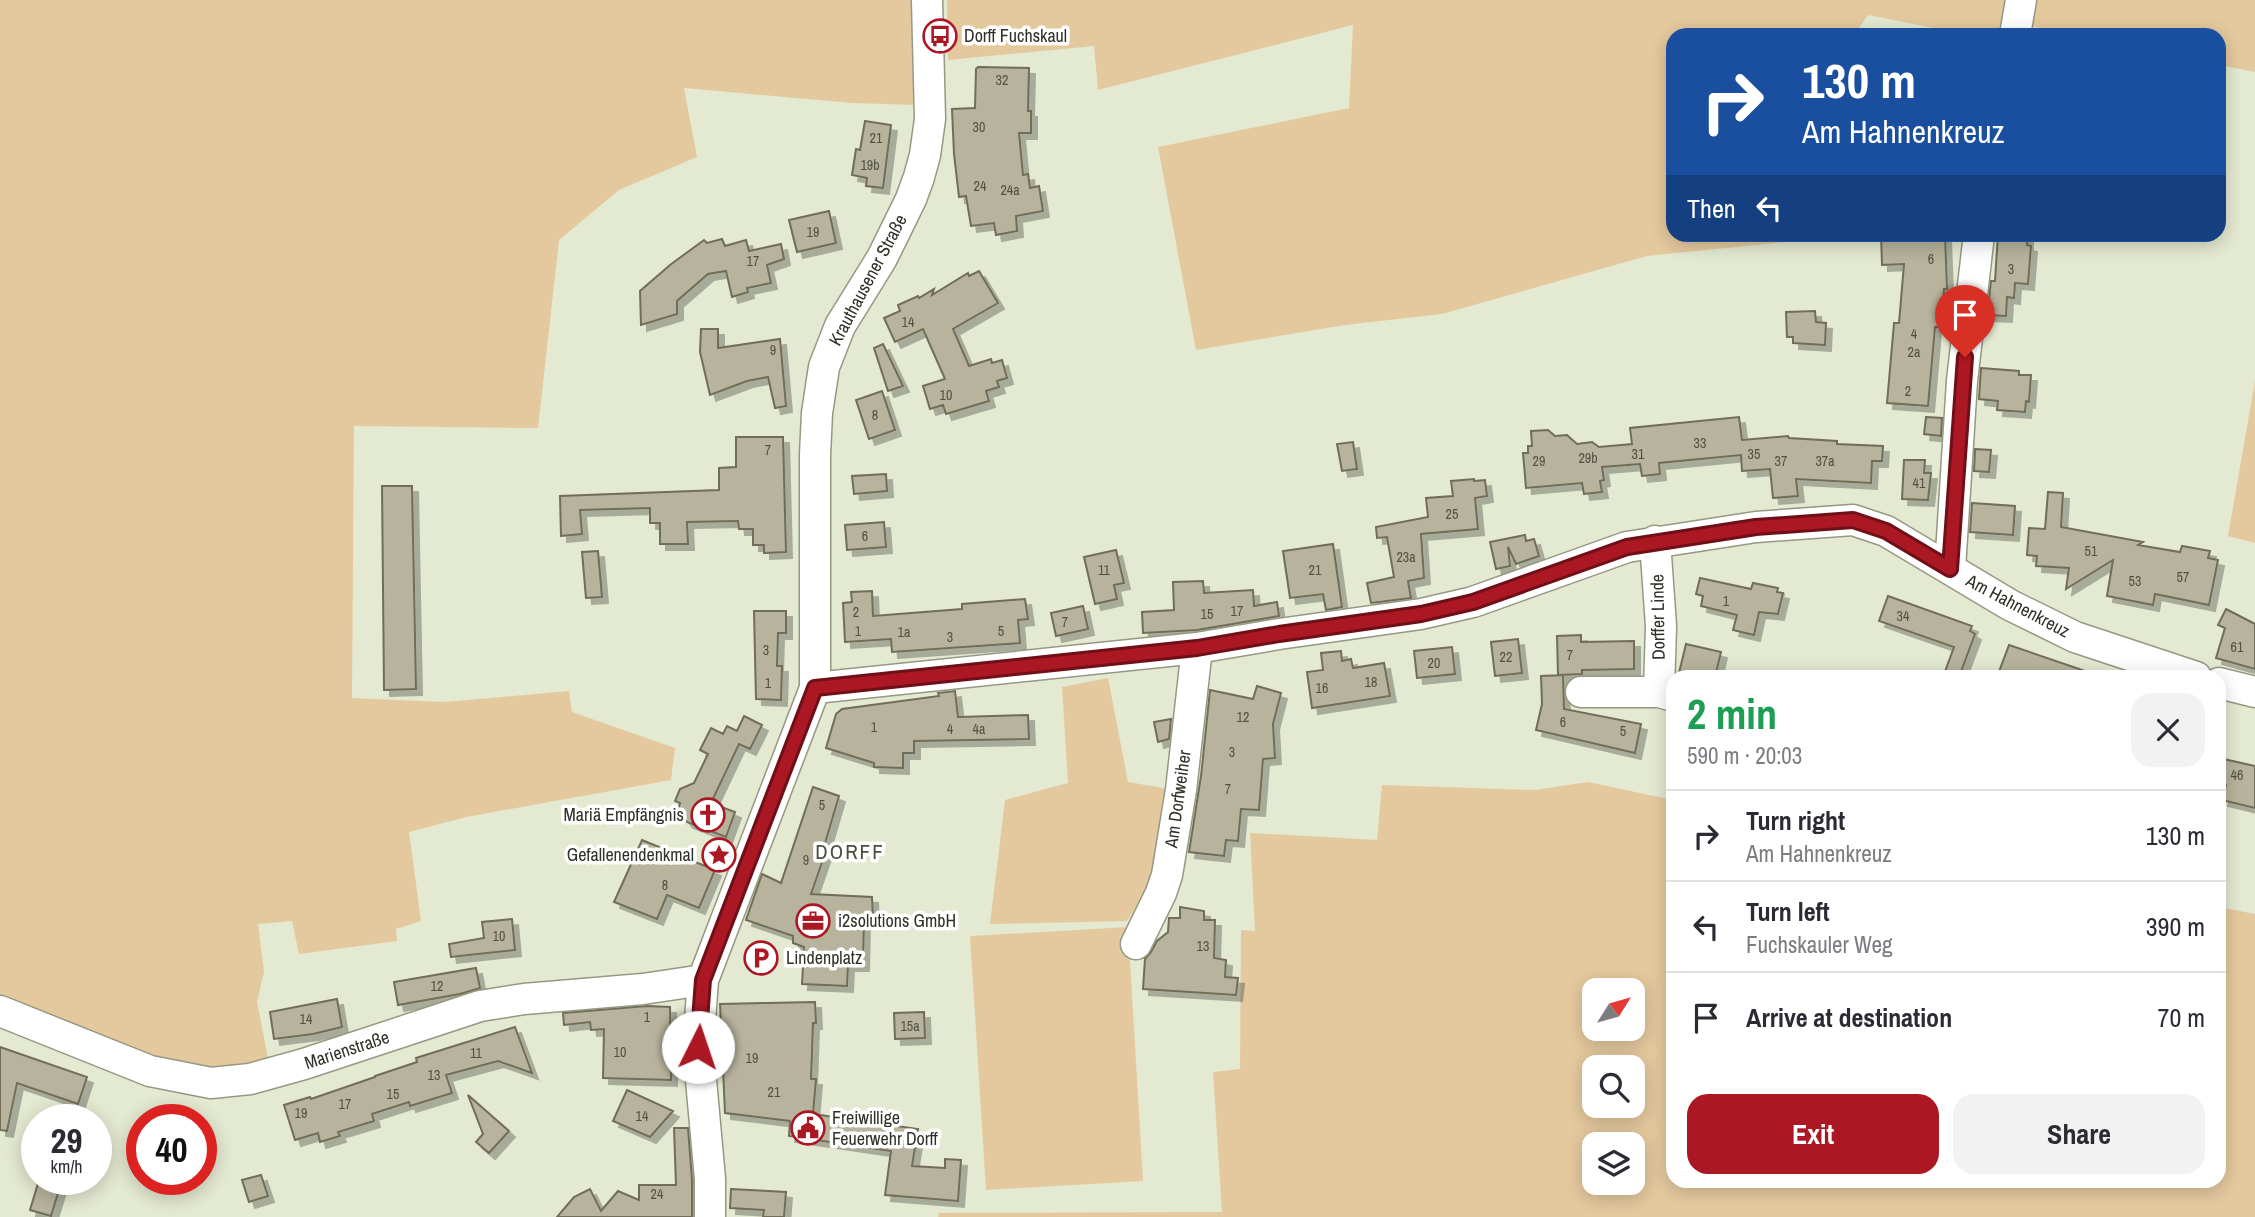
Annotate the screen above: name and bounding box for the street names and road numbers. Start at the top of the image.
street label: Krauthausener Straße [822,210,913,350]
street label: Am Hahnenkreuz [1961,567,2074,643]
street label: Dorffer Linde [1644,574,1671,660]
street label: Am Dorfweiher [1158,748,1197,850]
street label: Marienstraße [301,1024,392,1075]

